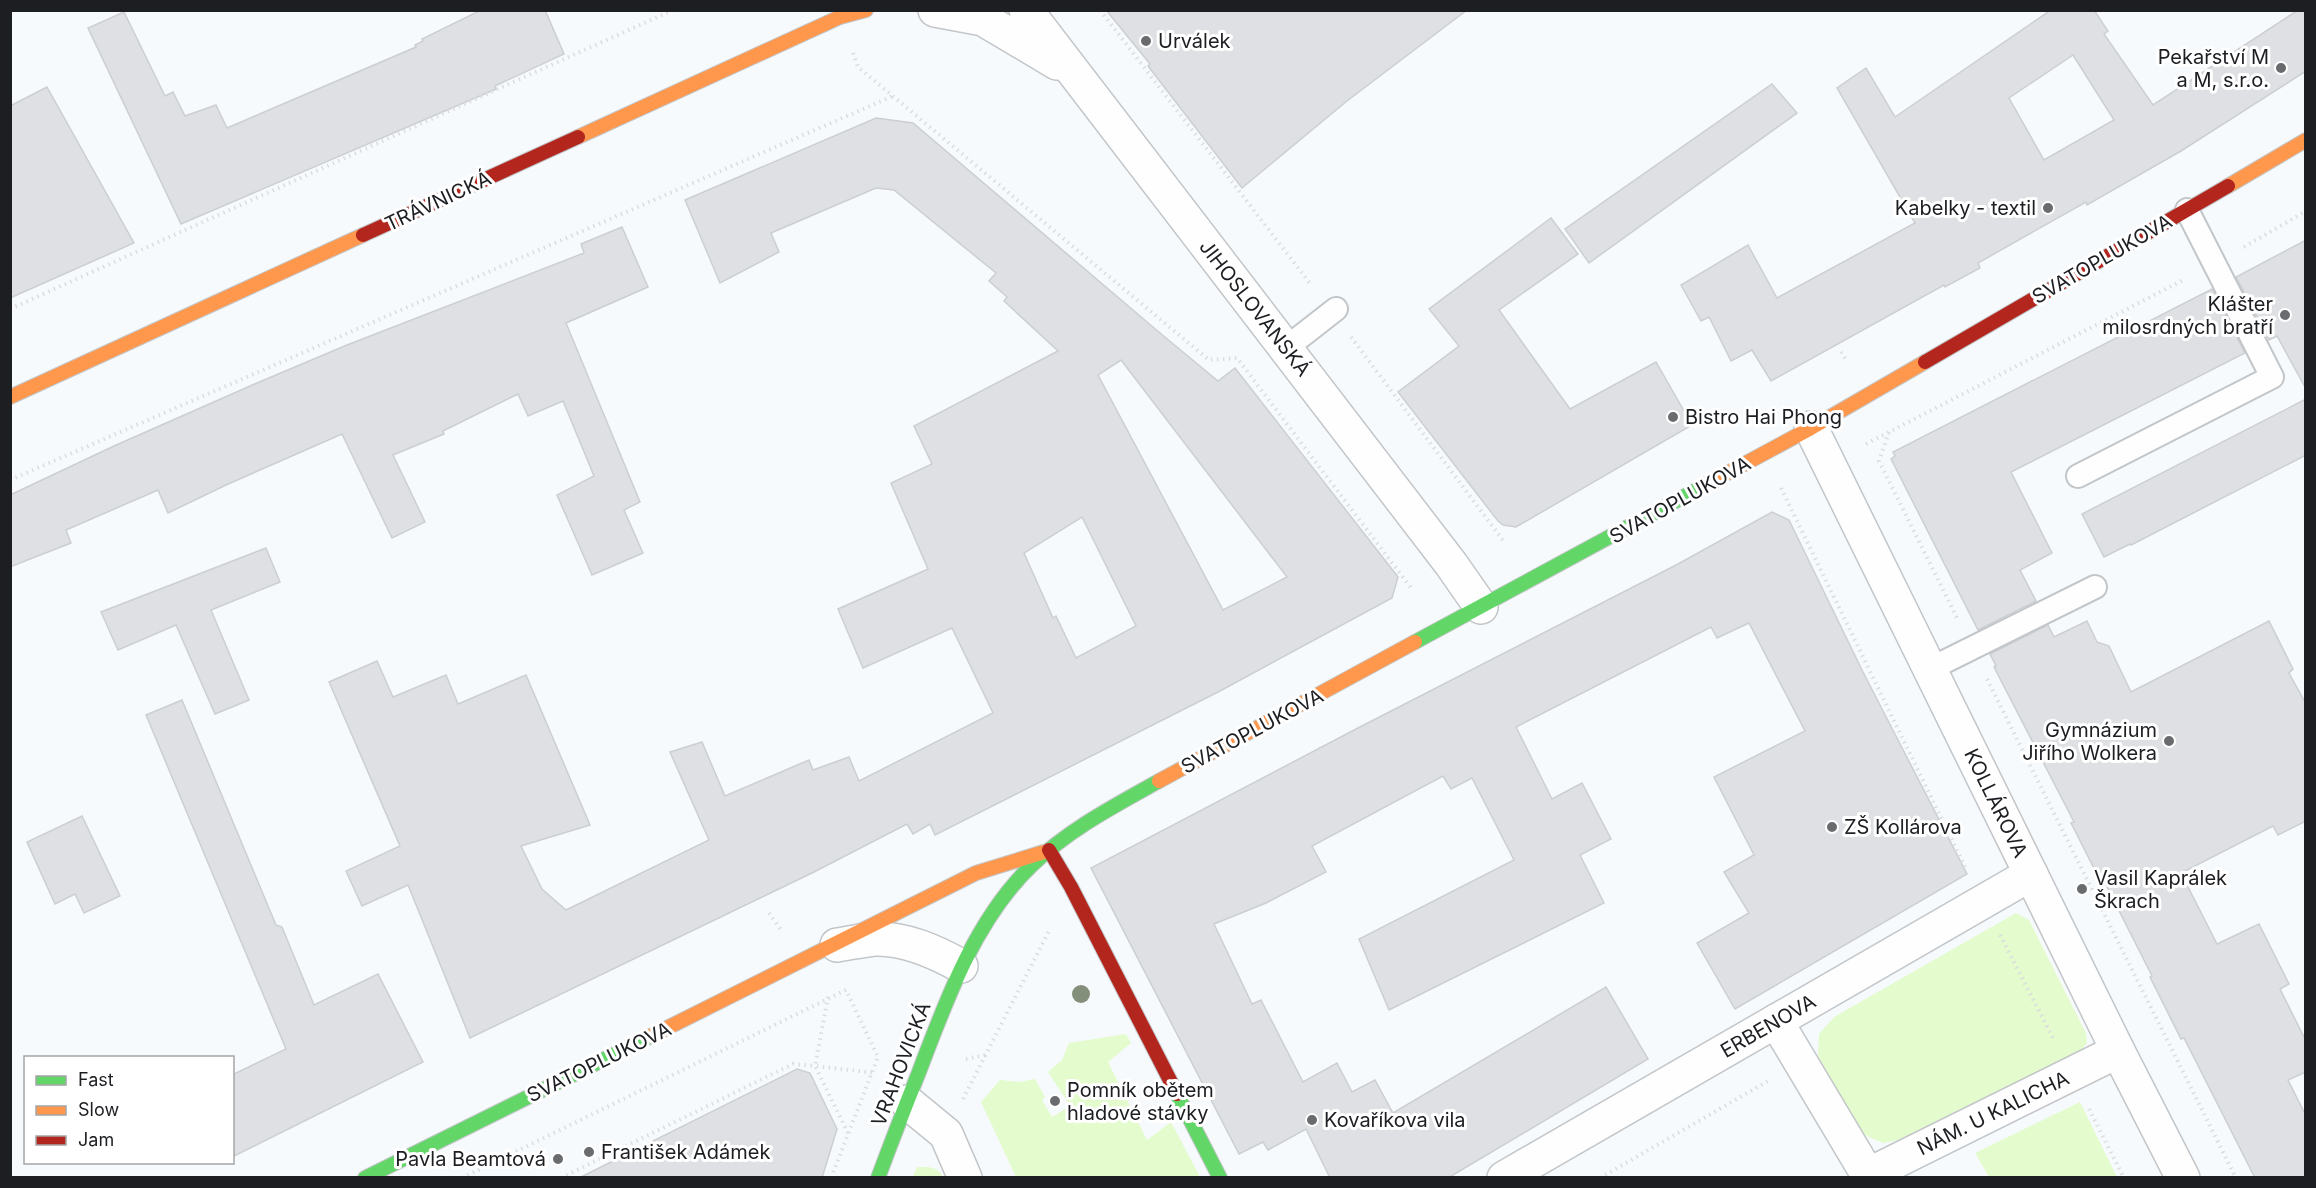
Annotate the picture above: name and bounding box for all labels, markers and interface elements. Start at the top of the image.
place label: Urválek [1158,29,1231,53]
marker: Urválek [1139,34,1153,48]
place label: Pekařství M a M, s.r.o. [2158,45,2269,92]
marker: Pekařství M a M, s.r.o. [2274,61,2288,75]
street label: TRÁVNICKÁ [381,165,495,236]
place label: Kabelky - textil [1895,196,2036,220]
marker: Kabelky - textil [2041,201,2055,215]
street label: SVATOPLUKOVA [2028,209,2176,309]
street label: JIHOSLOVANSKÁ [1194,234,1317,381]
place label: Klášter milosrdných bratří [2102,292,2273,339]
marker: Klášter milosrdných bratří [2278,308,2292,322]
place label: Bistro Hai Phong [1685,405,1842,429]
marker: Bistro Hai Phong [1666,410,1680,424]
street label: SVATOPLUKOVA [1605,451,1755,549]
street label: SVATOPLUKOVA [1177,683,1327,779]
place label: Gymnázium Jiřího Wolkera [2022,718,2157,765]
marker: Gymnázium Jiřího Wolkera [2162,734,2176,748]
street label: KOLLÁROVA [1959,744,2034,862]
place label: ZŠ Kollárova [1844,815,1962,839]
marker: ZŠ Kollárova [1825,820,1839,834]
place label: Vasil Kaprálek Škrach [2094,866,2227,913]
marker: Vasil Kaprálek Škrach [2075,882,2089,896]
street label: ERBENOVA [1716,989,1820,1063]
street label: VRAHOVICKÁ [865,998,936,1129]
street label: SVATOPLUKOVA [523,1017,675,1107]
legend [24,1056,234,1164]
street label: NÁM. U KALICHA [1913,1065,2073,1160]
text: Fast [78,1069,114,1090]
place label: Pomník obětem hladové stávky [1067,1078,1214,1125]
marker: Pomník obětem hladové stávky [1048,1094,1062,1108]
text: Slow [78,1099,119,1120]
place label: Kovaříkova vila [1324,1108,1466,1132]
marker: Kovaříkova vila [1305,1113,1319,1127]
text: Jam [78,1129,114,1150]
place label: František Adámek [601,1140,770,1164]
marker: František Adámek [582,1145,596,1159]
place label: Pavla Beamtová [395,1147,546,1171]
marker: Pavla Beamtová [551,1152,565,1166]

